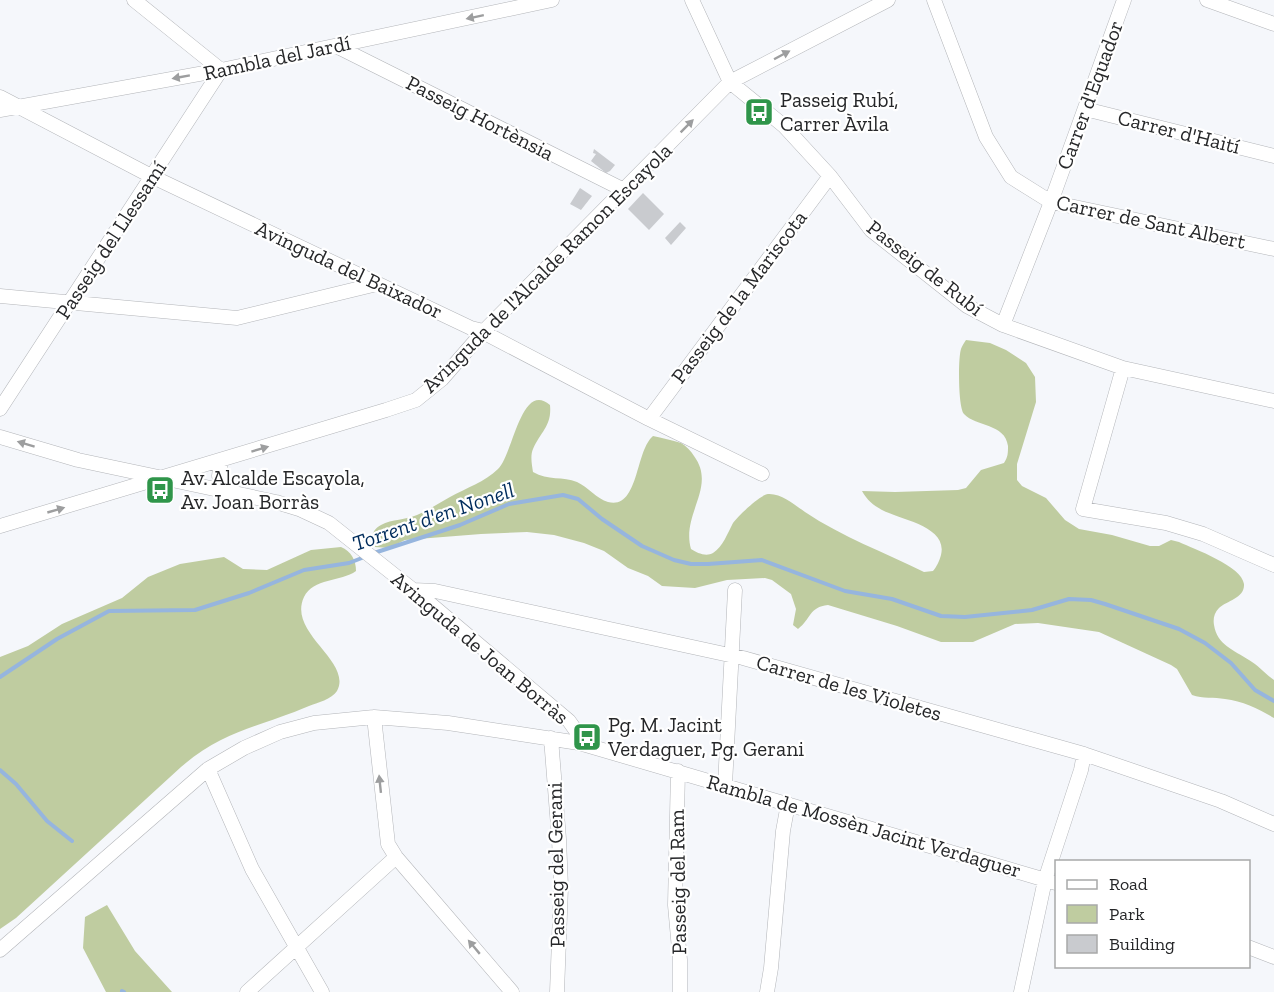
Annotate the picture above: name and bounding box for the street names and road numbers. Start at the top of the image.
street label: Carrer d'Equador [1051,17,1128,173]
street label: Rambla del Jardí [201,30,353,85]
street label: Passeig Hortènsia [402,70,558,166]
street label: Carrer d'Haití [1115,104,1243,159]
street label: Avinguda de l'Alcalde Ramon Escayola [417,138,677,398]
street label: Passeig del Llessamí [50,156,171,324]
street label: Carrer de Sant Albert [1054,189,1248,254]
street label: Passeig de la Mariscota [665,205,812,388]
street label: Avinguda del Baixador [252,215,447,324]
street label: Passeig de Rubí [862,215,988,321]
street label: Avinguda de Joan Borràs [387,566,574,729]
street label: Carrer de les Violetes [754,649,945,726]
street label: Rambla de Mossèn Jacint Verdaguer [704,769,1024,882]
street label: Passeig del Gerani [542,782,569,948]
street label: Passeig del Ram [664,809,691,955]

